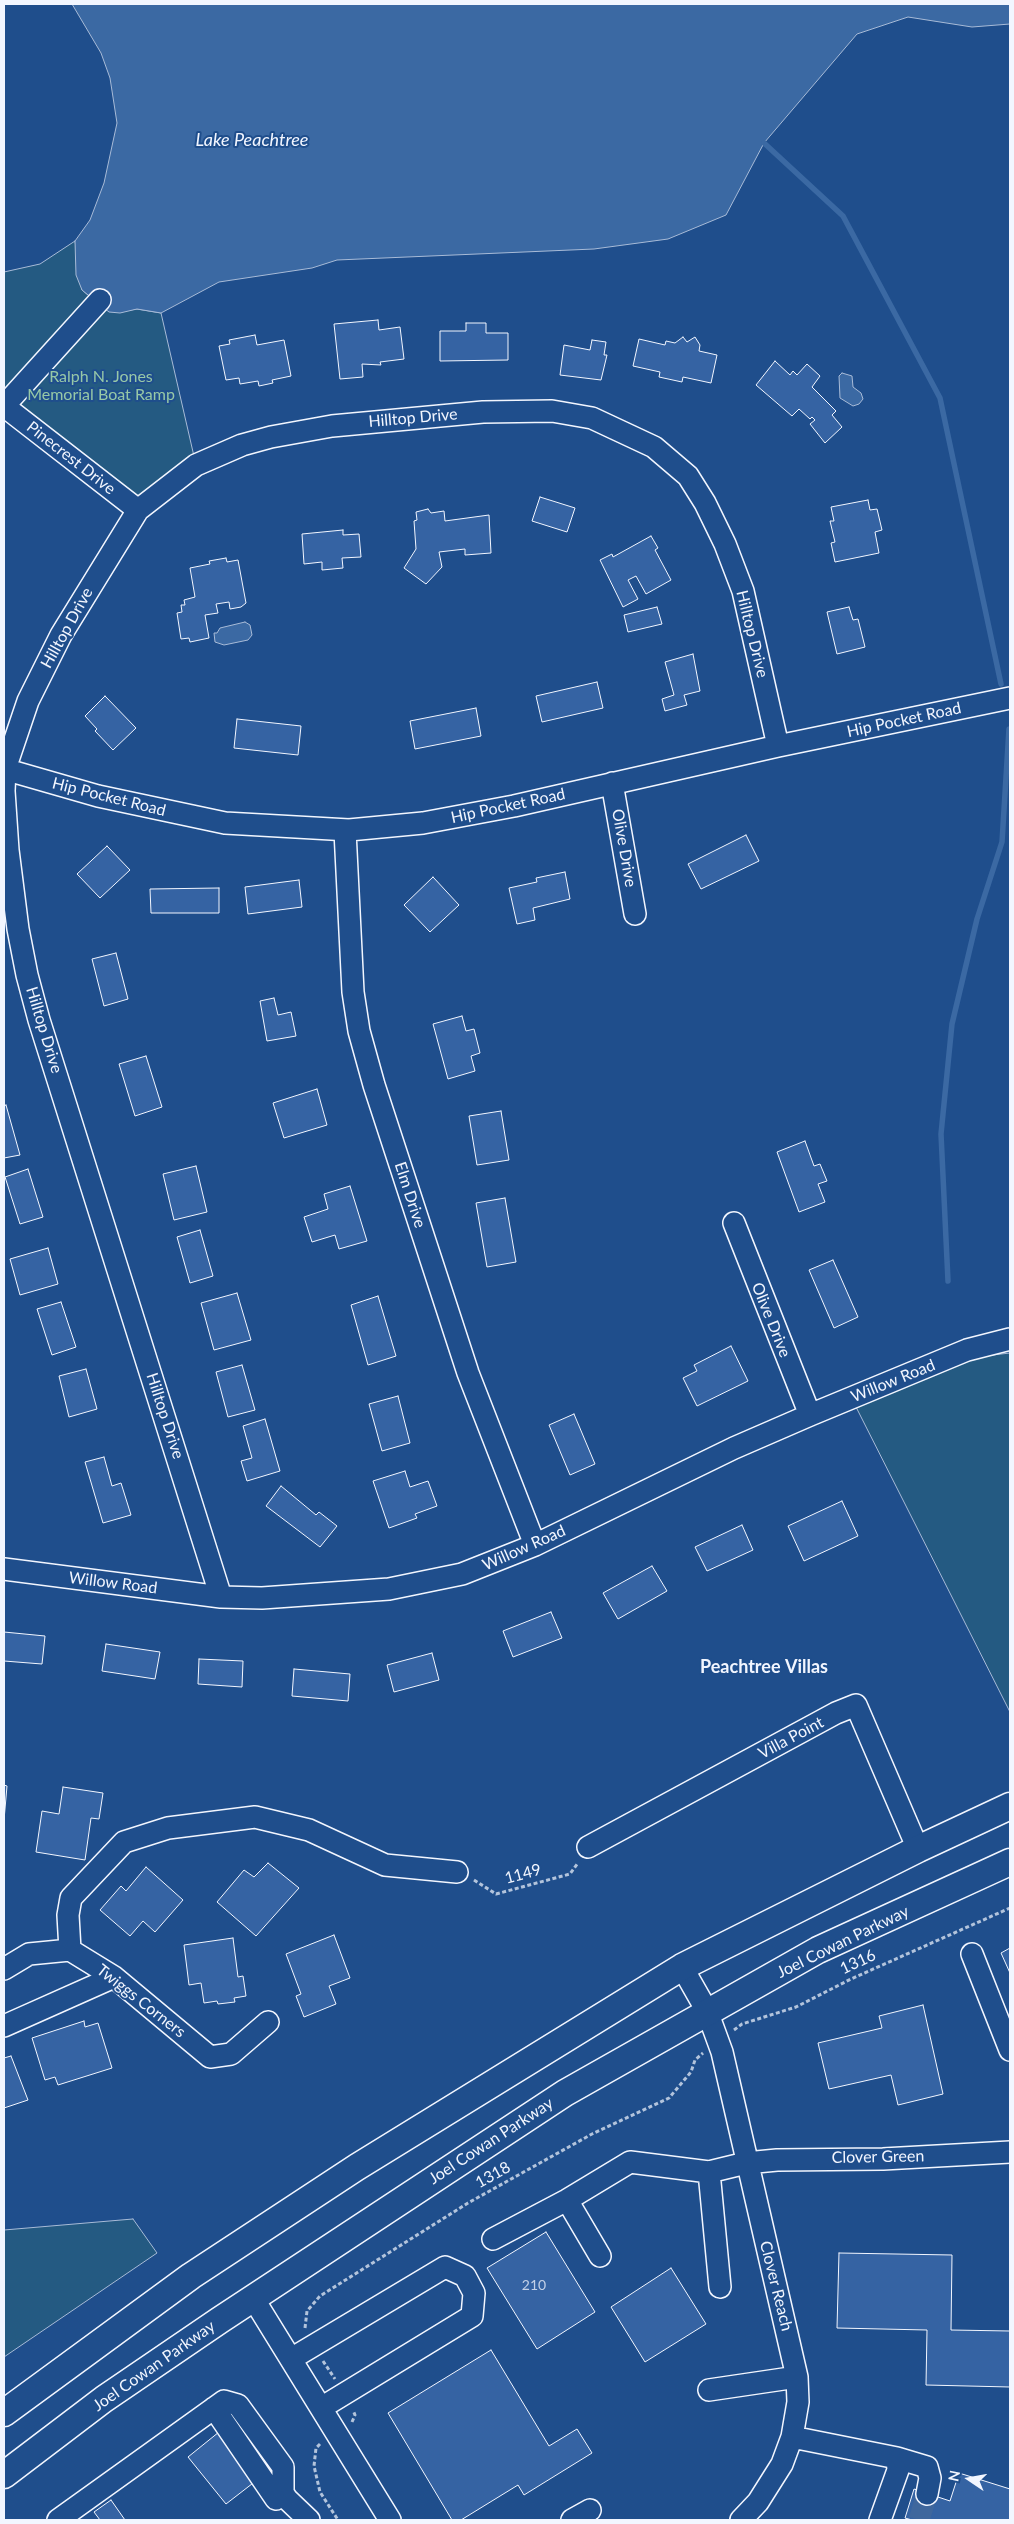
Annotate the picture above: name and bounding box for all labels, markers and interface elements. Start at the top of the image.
water label: Lake Peachtree [196,129,308,151]
park label: Ralph N. Jones Memorial Boat Ramp [27,367,175,405]
street label: Hilltop Drive [368,405,458,431]
street label: Pinecrest Drive [23,417,119,499]
street label: Hilltop Drive [37,584,97,672]
street label: Hilltop Drive [732,588,772,680]
street label: Hip Pocket Road [845,699,963,741]
street label: Hip Pocket Road [50,774,168,820]
street label: Hip Pocket Road [449,785,567,827]
street label: Olive Drive [608,807,640,889]
street label: Hilltop Drive [22,984,66,1076]
street label: Elm Drive [390,1160,430,1230]
street label: Olive Drive [747,1280,795,1360]
street label: Willow Road [848,1355,938,1407]
street label: Hilltop Drive [142,1370,188,1462]
street label: Willow Road [479,1521,569,1575]
street label: Willow Road [68,1568,158,1598]
district label: Peachtree Villas [700,1656,828,1678]
street label: Villa Point [755,1713,827,1763]
street label: 1149 [503,1860,543,1888]
street label: Joel Cowan Parkway [774,1902,912,1982]
street label: 1316 [837,1945,879,1979]
street label: Twiggs Corners [93,1960,189,2042]
street label: Joel Cowan Parkway [425,2094,557,2188]
street label: Clover Green [832,2147,924,2167]
street label: 1318 [472,2158,514,2192]
street label: Clover Reach [756,2239,796,2333]
house number: 210 [522,2277,546,2293]
street label: Joel Cowan Parkway [89,2317,219,2415]
north arrow [944,2454,994,2504]
text: N [944,2469,963,2483]

